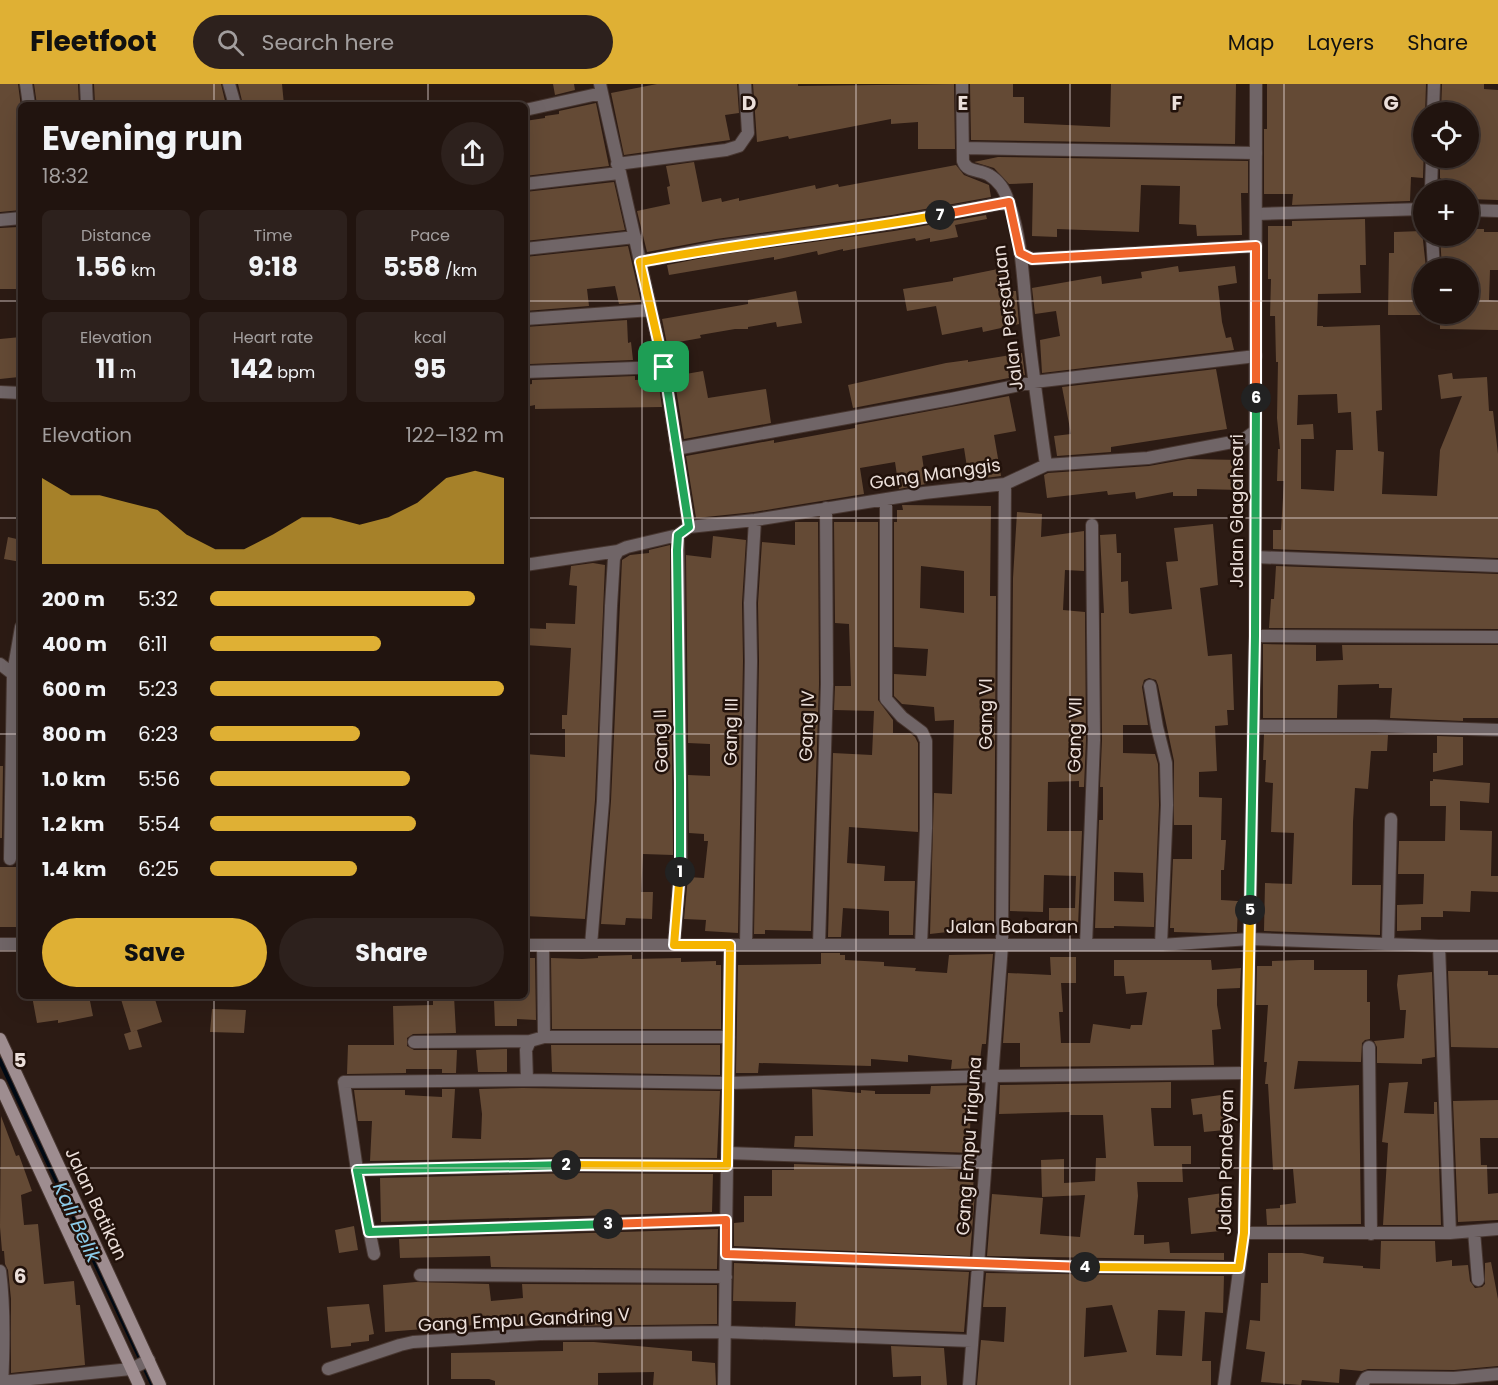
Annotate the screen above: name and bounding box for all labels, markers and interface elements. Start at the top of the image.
search box [193,15,613,69]
text: Fleetfoot [30,22,157,61]
icon: search [214,26,247,59]
text: Search here [262,27,394,58]
text: Map [1228,28,1274,57]
text: Layers [1307,28,1374,57]
text: Share [1407,28,1468,57]
text: D [742,89,756,117]
text: E [958,89,968,117]
text: F [1172,89,1183,117]
text: G [1383,89,1399,117]
map controls [1413,102,1479,324]
button: locate [1413,102,1479,168]
text: Evening run [42,115,243,162]
button: share [441,122,504,185]
text: 18:32 [42,162,89,190]
button: + [1413,180,1479,246]
pin: 7 [925,200,955,230]
text: 7 [936,203,944,226]
text: Distance [81,224,151,247]
text: Time [254,224,293,247]
text: Pace [410,224,450,247]
street label: Jalan Persatuan [986,244,1029,392]
text: 1.56 [76,249,127,285]
text: 9:18 [248,249,298,285]
text: 5:58 [383,249,441,285]
button: − [1413,258,1479,324]
text: km [127,259,156,282]
text: /km [441,259,477,282]
text: Elevation [80,326,152,349]
text: Heart rate [233,326,313,349]
text: kcal [414,326,446,349]
pin [638,341,689,392]
icon: arrive [647,350,680,383]
text: 11 [96,351,115,387]
text: 142 [231,351,273,387]
text: 95 [414,351,446,387]
text: m [115,361,136,384]
text: bpm [273,361,315,384]
pin: 6 [1241,383,1271,413]
text: 6 [1251,386,1261,409]
text: Elevation [42,421,132,449]
text: 122–132 m [405,421,504,449]
street label: Jalan Glagahsari [1224,434,1249,588]
street label: Gang Manggis [868,452,1002,495]
text: 200 m [42,585,105,613]
text: 5:32 [138,585,178,613]
text: 400 m [42,630,107,658]
text: 6:11 [138,630,168,658]
text: 600 m [42,675,106,703]
text: 5:23 [138,675,178,703]
street label: Gang VI [973,678,998,750]
street label: Gang IV [793,690,820,762]
street label: Gang VII [1061,697,1088,773]
street label: Gang III [717,698,744,766]
street label: Gang II [647,709,674,773]
text: 800 m [42,720,106,748]
text: 6:23 [138,720,178,748]
text: 1.0 km [42,765,106,793]
text: 5:56 [138,765,180,793]
text: 1.2 km [42,810,104,838]
text: 5:54 [138,810,180,838]
text: 1.4 km [42,855,106,883]
text: 6:25 [138,855,179,883]
pin: 1 [665,857,695,887]
text: 1 [677,860,683,883]
pin: 5 [1235,895,1265,925]
text: 5 [1245,898,1255,921]
street label: Jalan Babaran [946,914,1078,939]
button: Save [42,918,267,987]
button: Share [279,918,504,987]
text: 5 [14,1046,27,1074]
street label: Gang Empu Triguna [950,1056,987,1236]
street label: Jalan Pandeyan [1212,1089,1239,1235]
street label: Jalan Batikan [59,1143,134,1264]
pin: 2 [551,1150,581,1180]
text: 2 [561,1153,571,1176]
water label: Kali Belik [46,1177,109,1268]
pin: 3 [593,1209,623,1239]
text: 3 [603,1212,613,1235]
pin: 4 [1070,1252,1100,1282]
text: 4 [1080,1255,1090,1278]
text: 6 [14,1262,26,1290]
street label: Gang Empu Gandring V [417,1301,631,1338]

